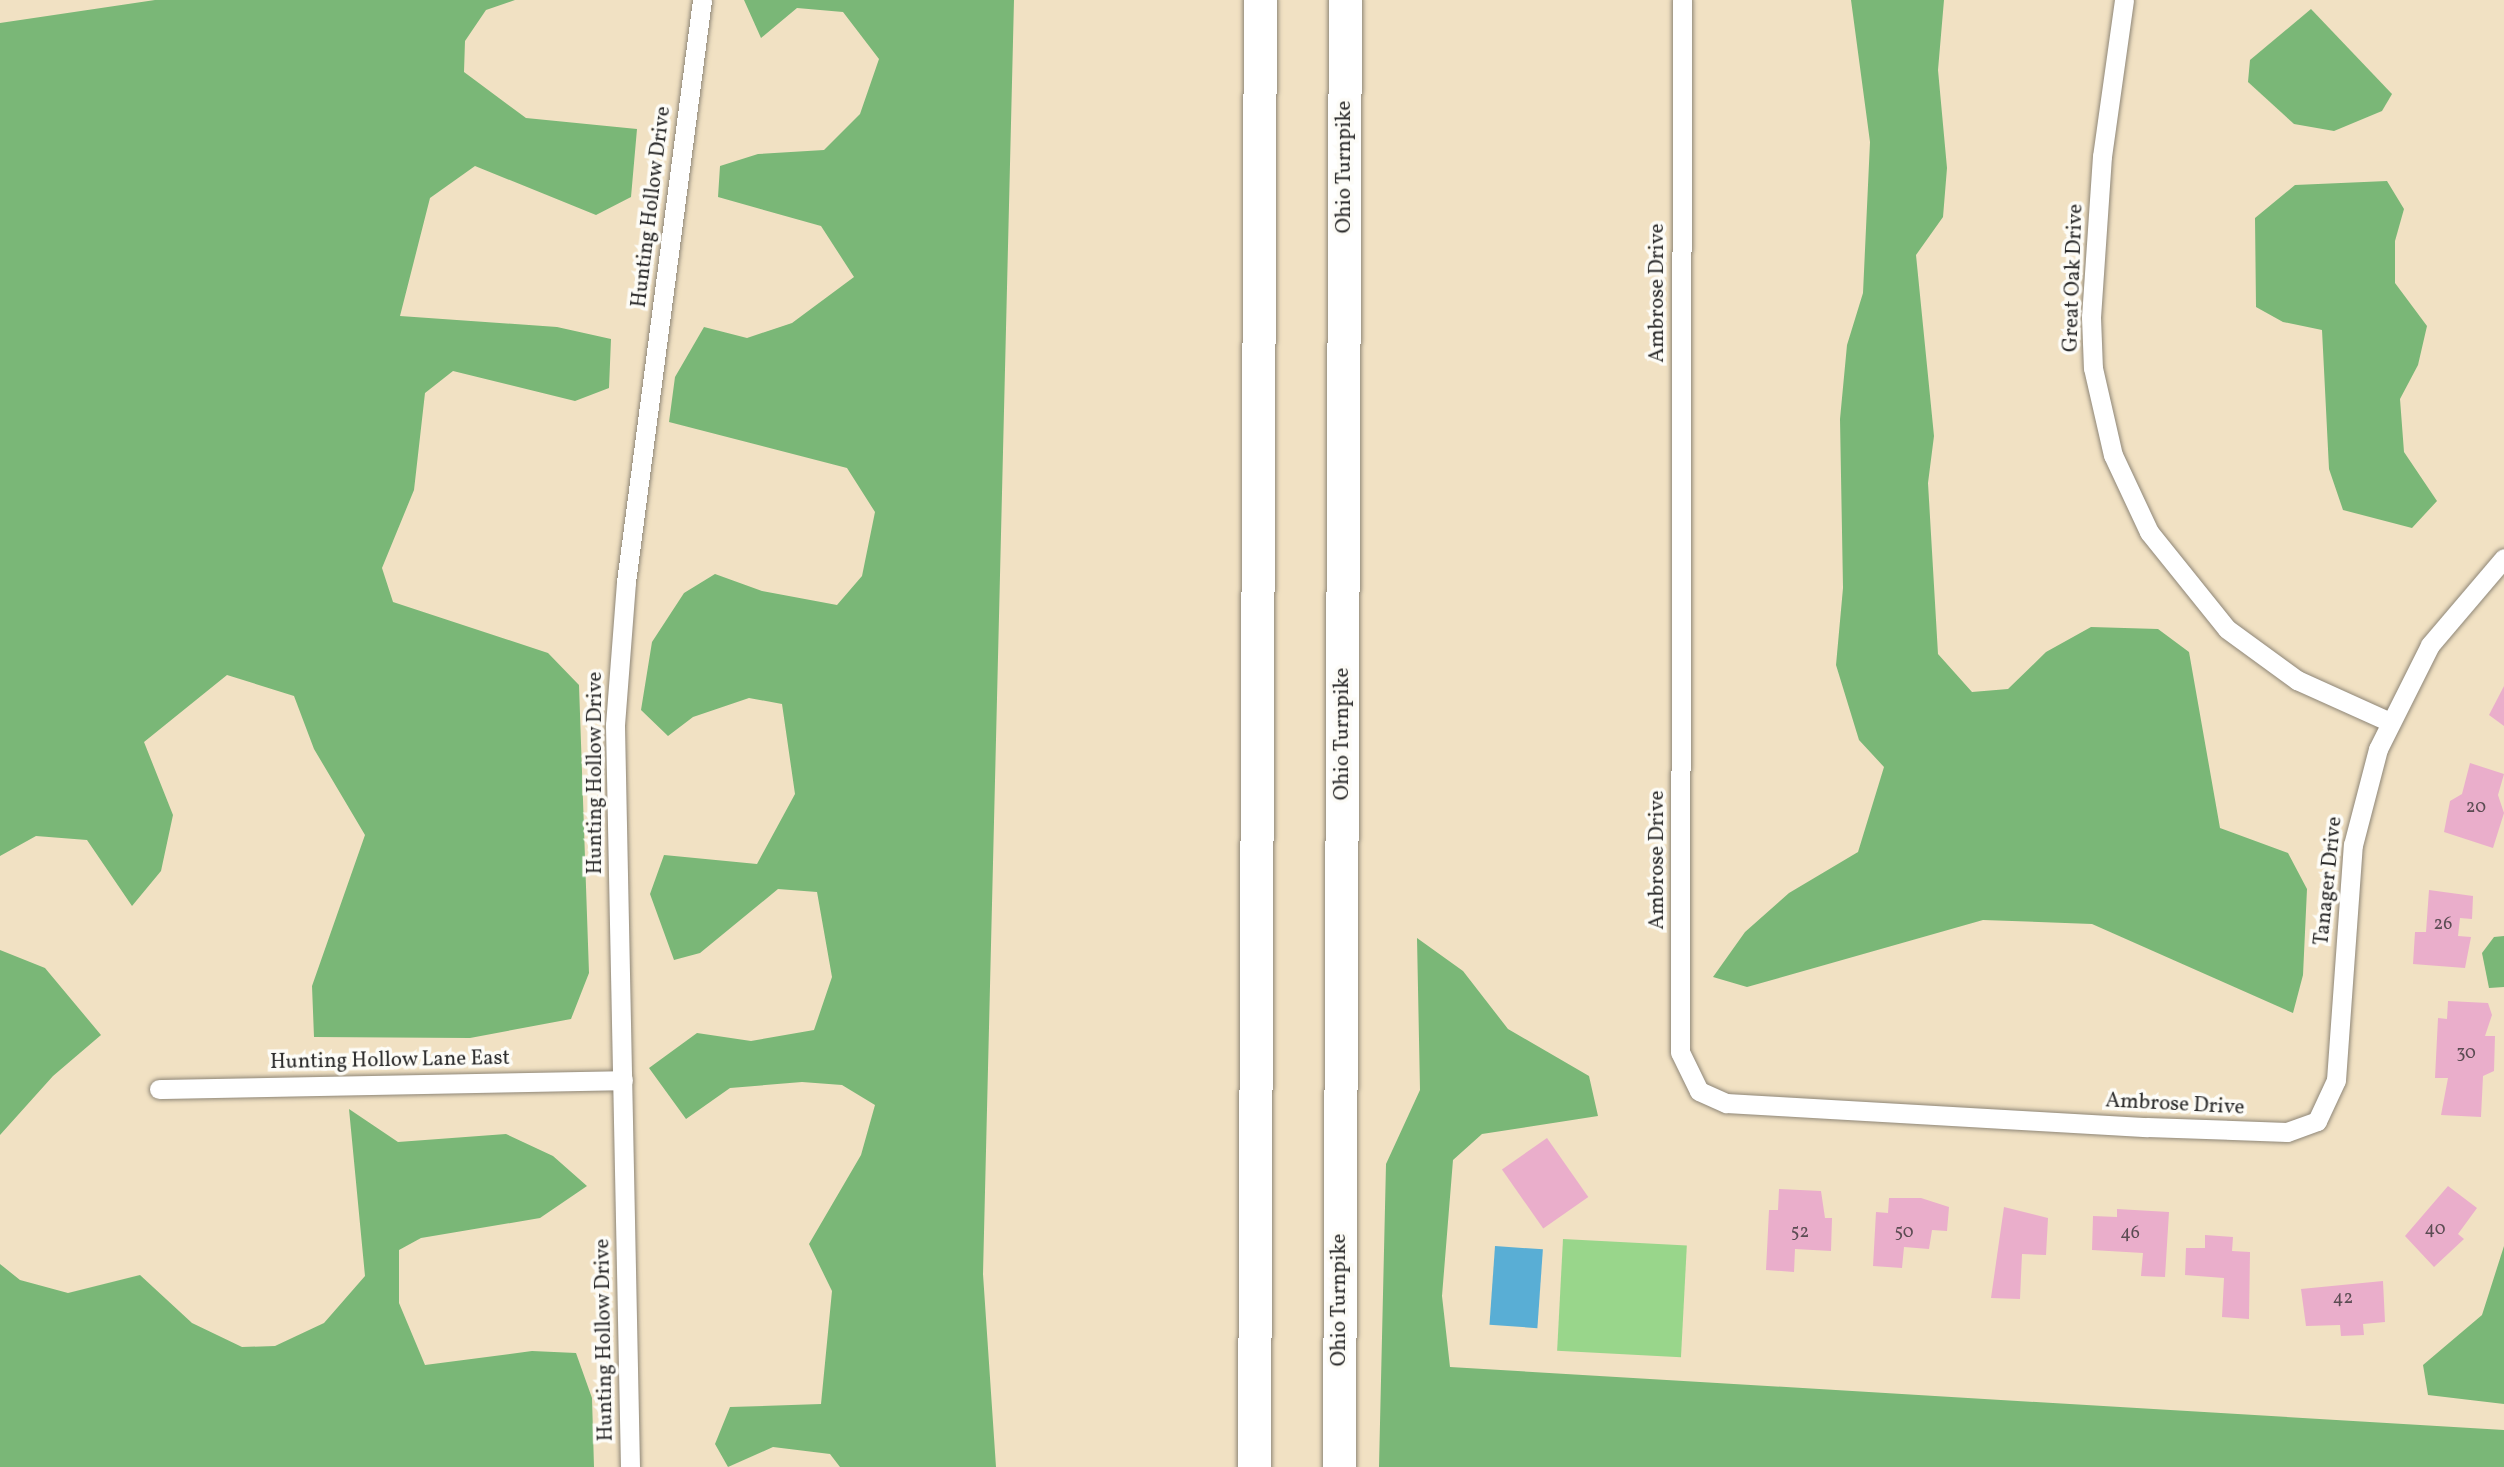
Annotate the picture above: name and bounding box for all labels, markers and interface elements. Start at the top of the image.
street label: Ohio Turnpike [1332,100,1358,234]
street label: Hunting Hollow Drive [627,105,677,309]
street label: Great Oak Drive [2059,203,2089,353]
street label: Ambrose Drive [1645,223,1671,363]
street label: Ohio Turnpike [1330,667,1356,801]
street label: Hunting Hollow Drive [583,671,609,875]
street label: Ambrose Drive [1645,790,1671,930]
house number: 20 [2466,797,2486,819]
street label: Tanager Drive [2310,815,2348,947]
house number: 26 [2434,914,2452,936]
house number: 30 [2456,1043,2476,1065]
street label: Hunting Hollow Lane East [270,1046,510,1076]
street label: Ambrose Drive [2105,1089,2245,1121]
house number: 40 [2424,1219,2446,1241]
house number: 52 [1791,1222,1809,1244]
house number: 50 [1894,1222,1914,1244]
house number: 46 [2120,1223,2140,1245]
street label: Ohio Turnpike [1327,1233,1353,1367]
street label: Hunting Hollow Drive [591,1238,619,1442]
house number: 42 [2333,1288,2353,1310]

